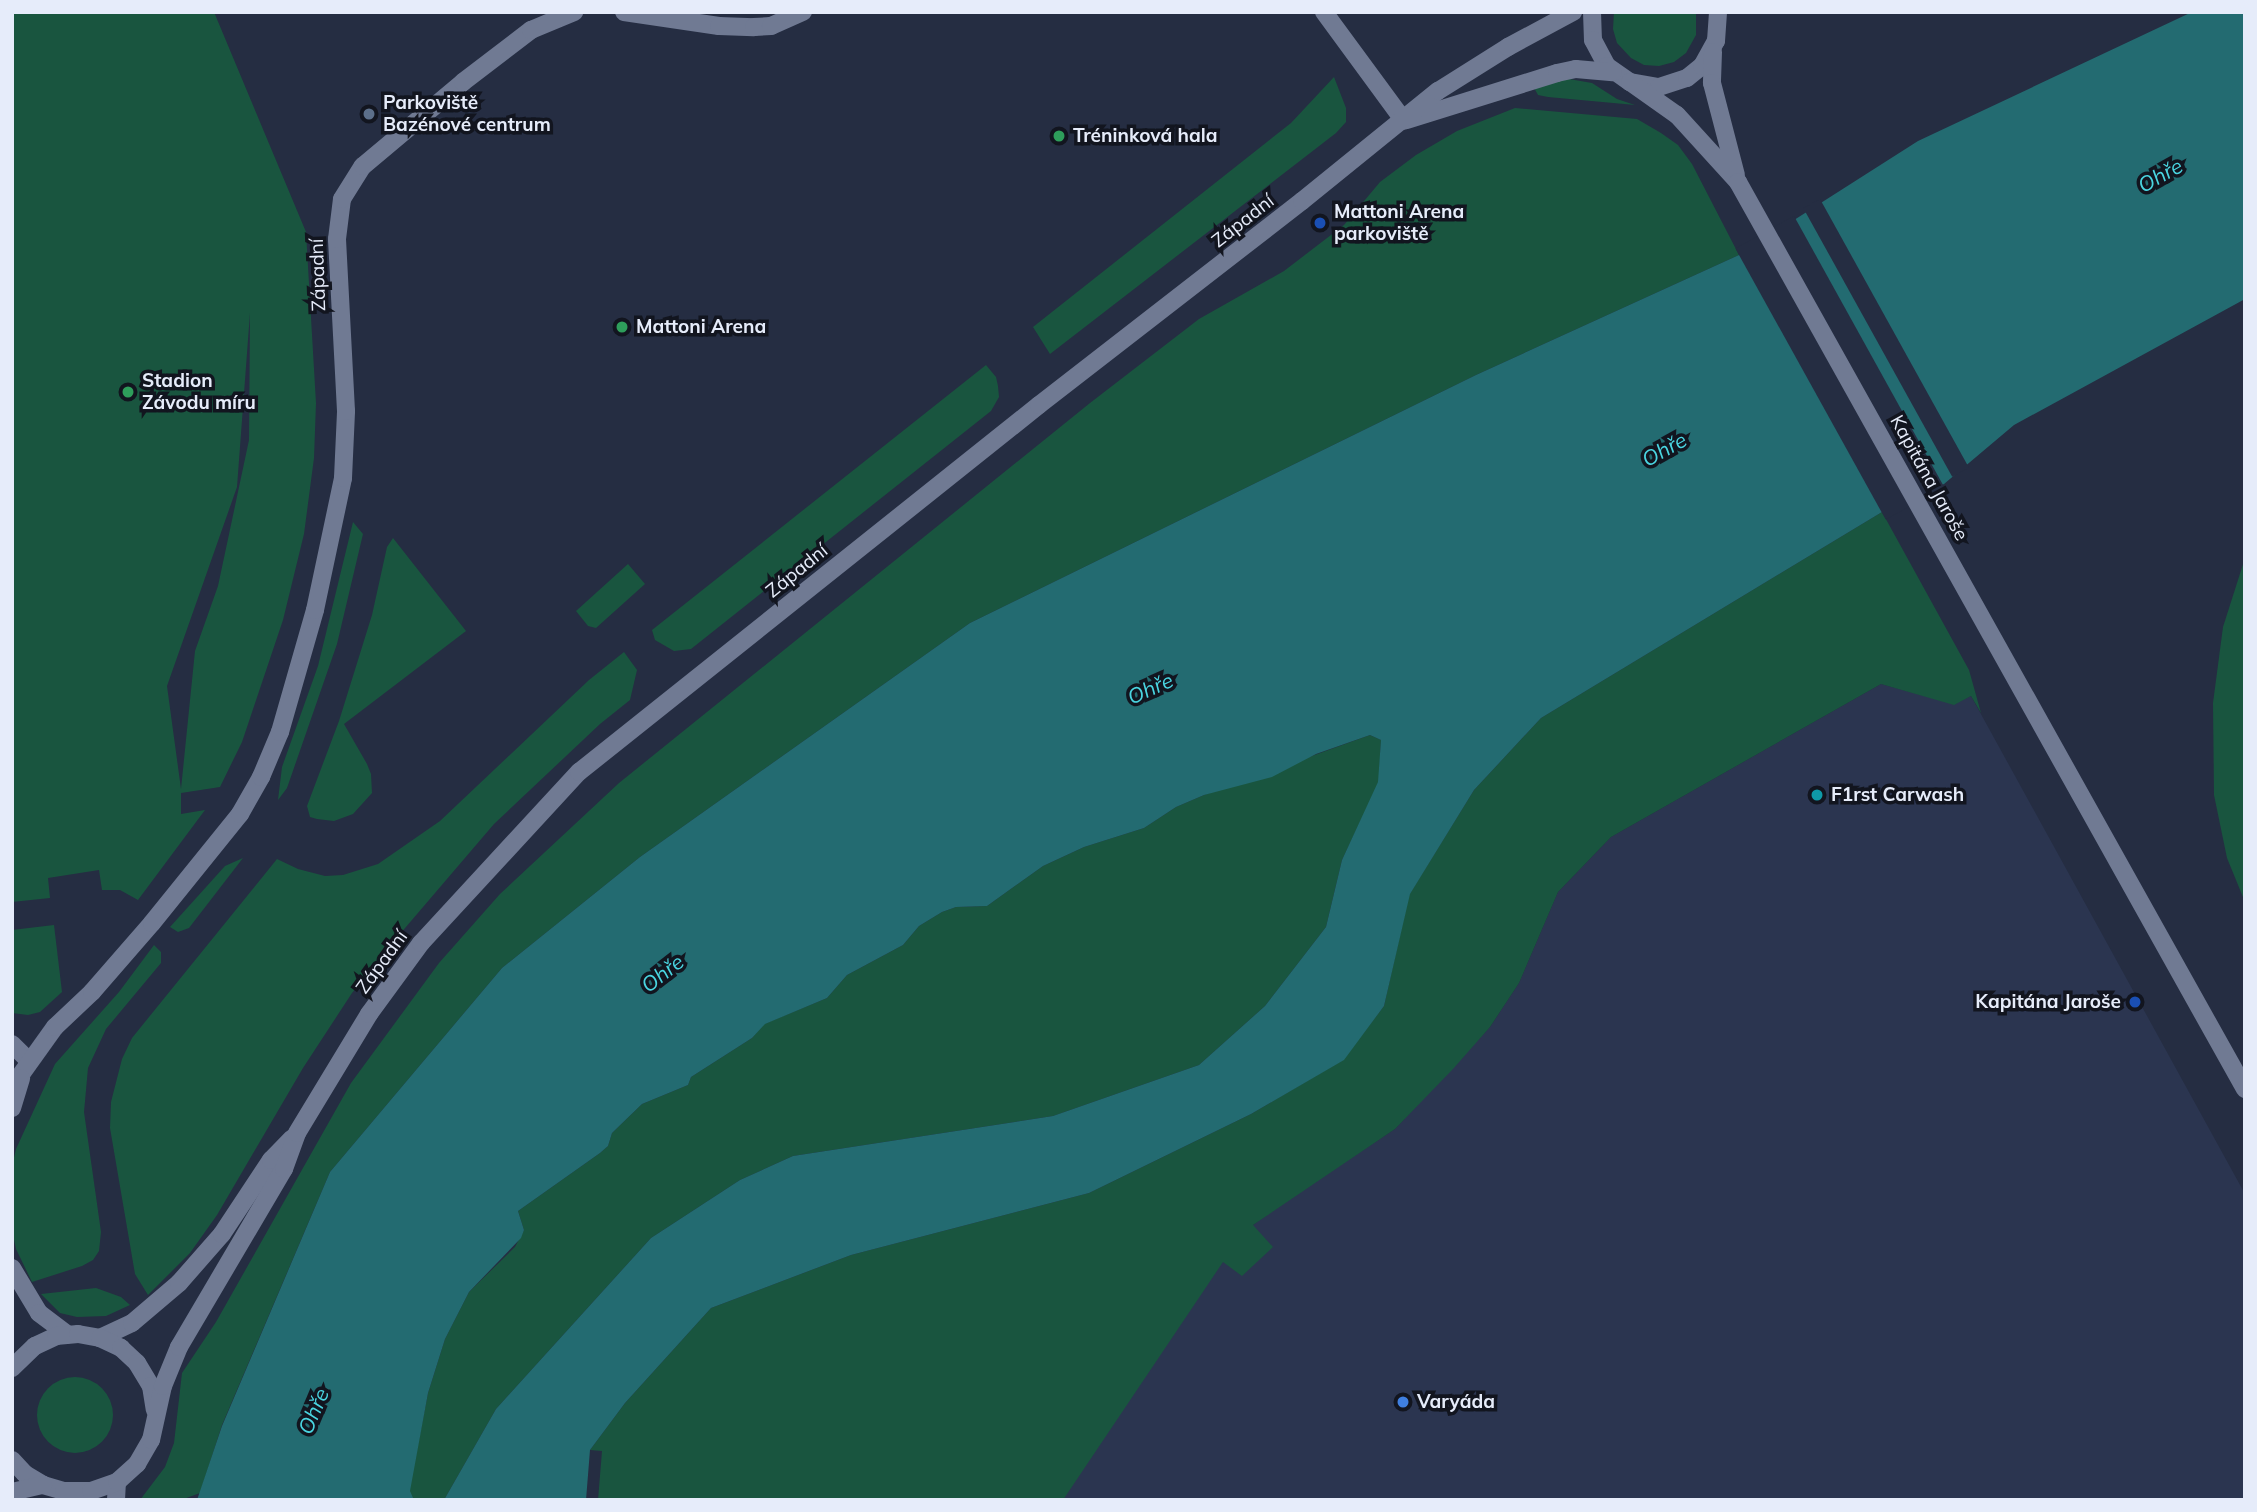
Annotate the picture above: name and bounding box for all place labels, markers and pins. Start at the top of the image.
place label: Parkoviště Bazénové centrum [383,92,551,136]
marker: Parkoviště Bazénové centrum [361,106,377,122]
place label: Tréninková hala [1073,125,1218,147]
marker: Tréninková hala [1051,128,1067,144]
place label: Mattoni Arena parkoviště [1334,201,1464,245]
marker: Mattoni Arena parkoviště [1312,215,1328,231]
place label: Mattoni Arena [636,316,766,338]
marker: Mattoni Arena [614,319,630,335]
place label: Stadion Závodu míru [142,370,256,414]
marker: Stadion Závodu míru [120,384,136,400]
place label: F1rst Carwash [1831,784,1964,806]
marker: F1rst Carwash [1809,787,1825,803]
place label: Kapitána Jaroše [1975,991,2121,1013]
marker: Kapitána Jaroše [2127,994,2143,1010]
place label: Varyáda [1417,1391,1495,1413]
marker: Varyáda [1395,1394,1411,1410]

